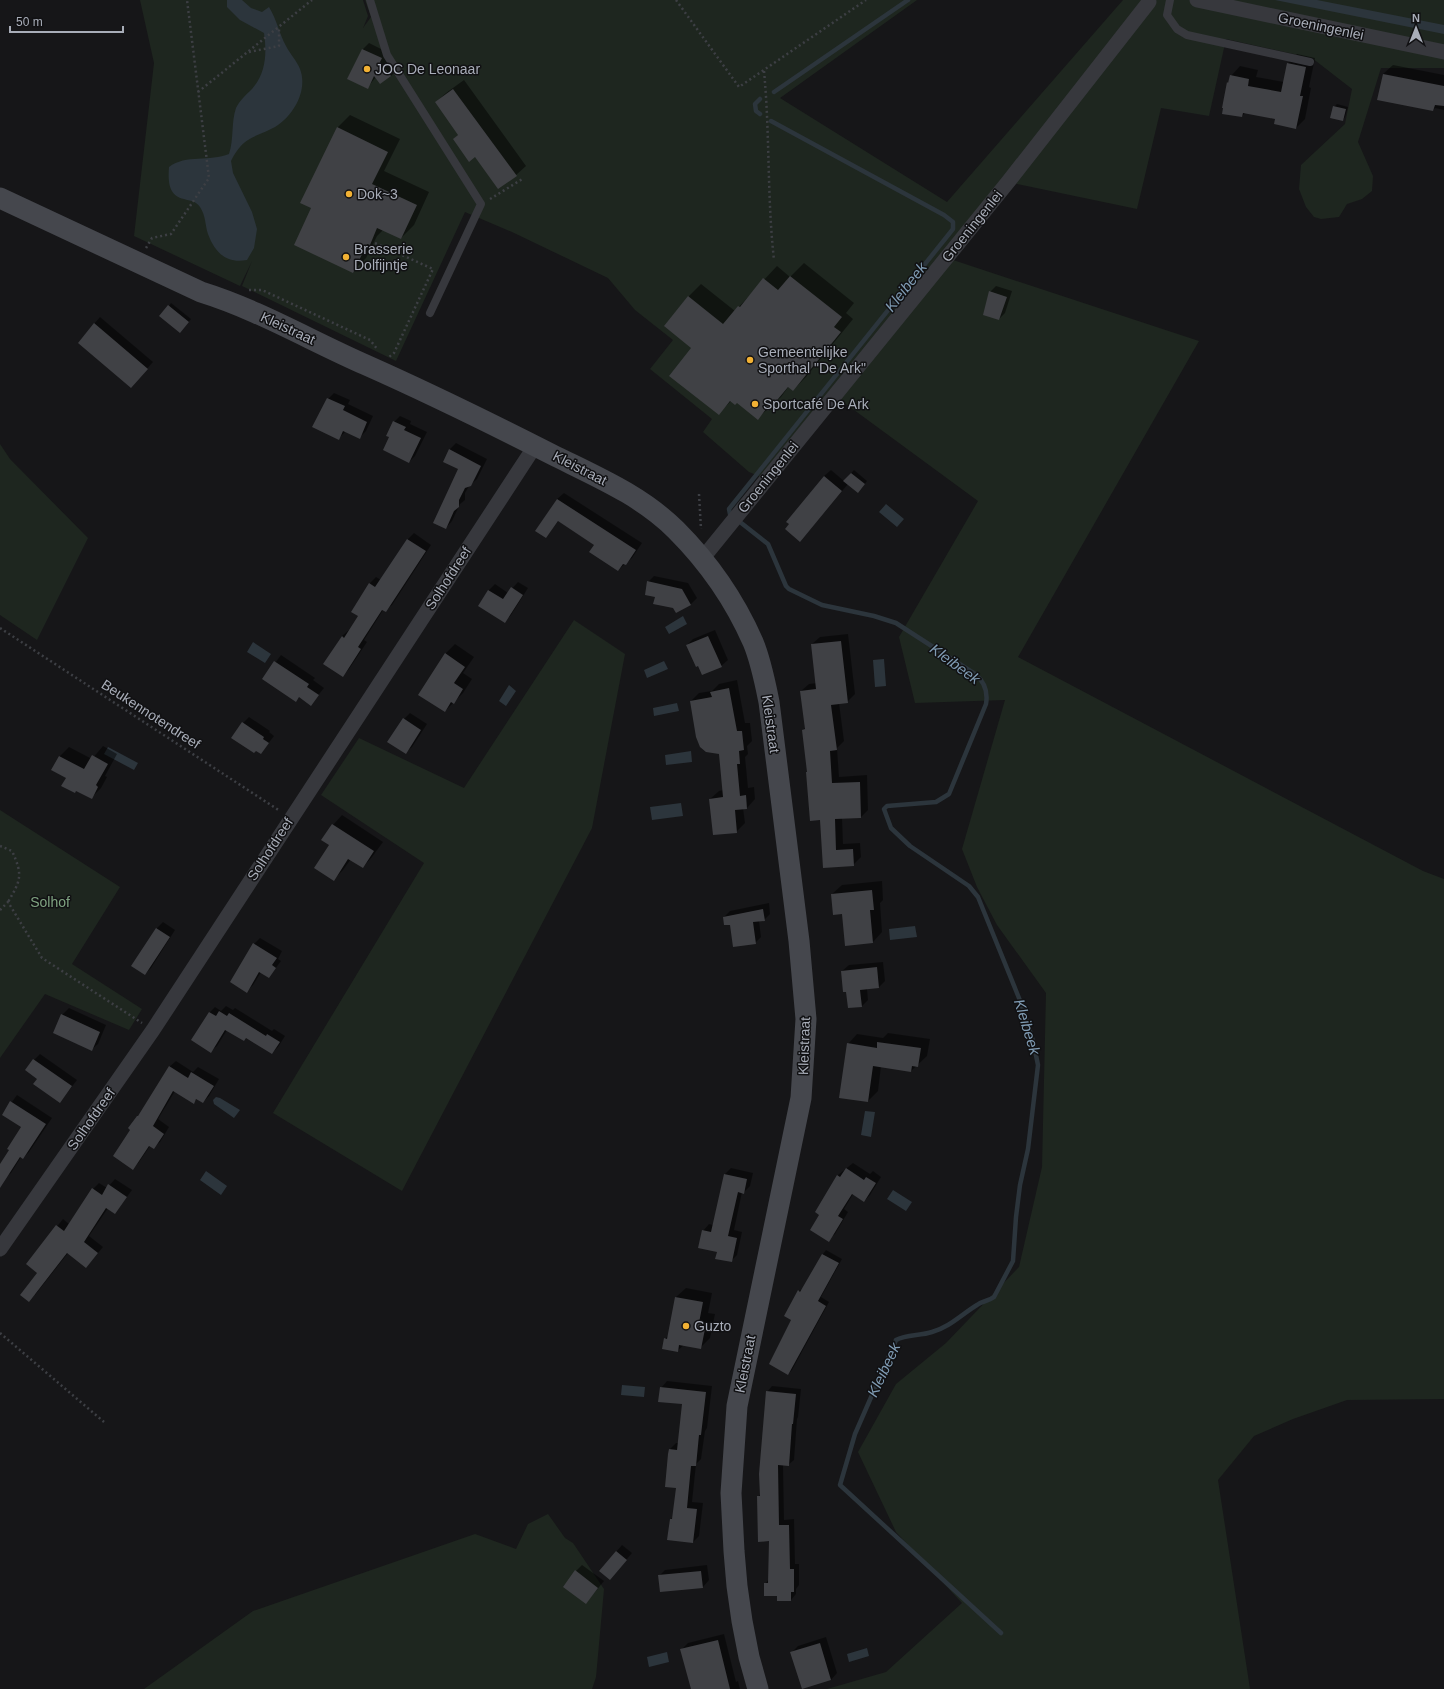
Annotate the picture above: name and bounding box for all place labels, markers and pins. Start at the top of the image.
place label: JOC De Leonaar [375,61,480,77]
marker: JOC De Leonaar [362,64,372,74]
place label: Dok~3 [357,186,398,202]
marker: Dok~3 [344,189,354,199]
place label: Brasserie Dolfijntje [354,241,413,273]
marker: Brasserie Dolfijntje [341,252,351,262]
place label: Gemeentelijke Sporthal "De Ark" [758,344,866,376]
marker: Gemeentelijke Sporthal "De Ark" [745,355,755,365]
place label: Sportcafé De Ark [763,396,870,412]
marker: Sportcafé De Ark [750,399,760,409]
place label: Guzto [694,1318,732,1334]
marker: Guzto [681,1321,691,1331]

